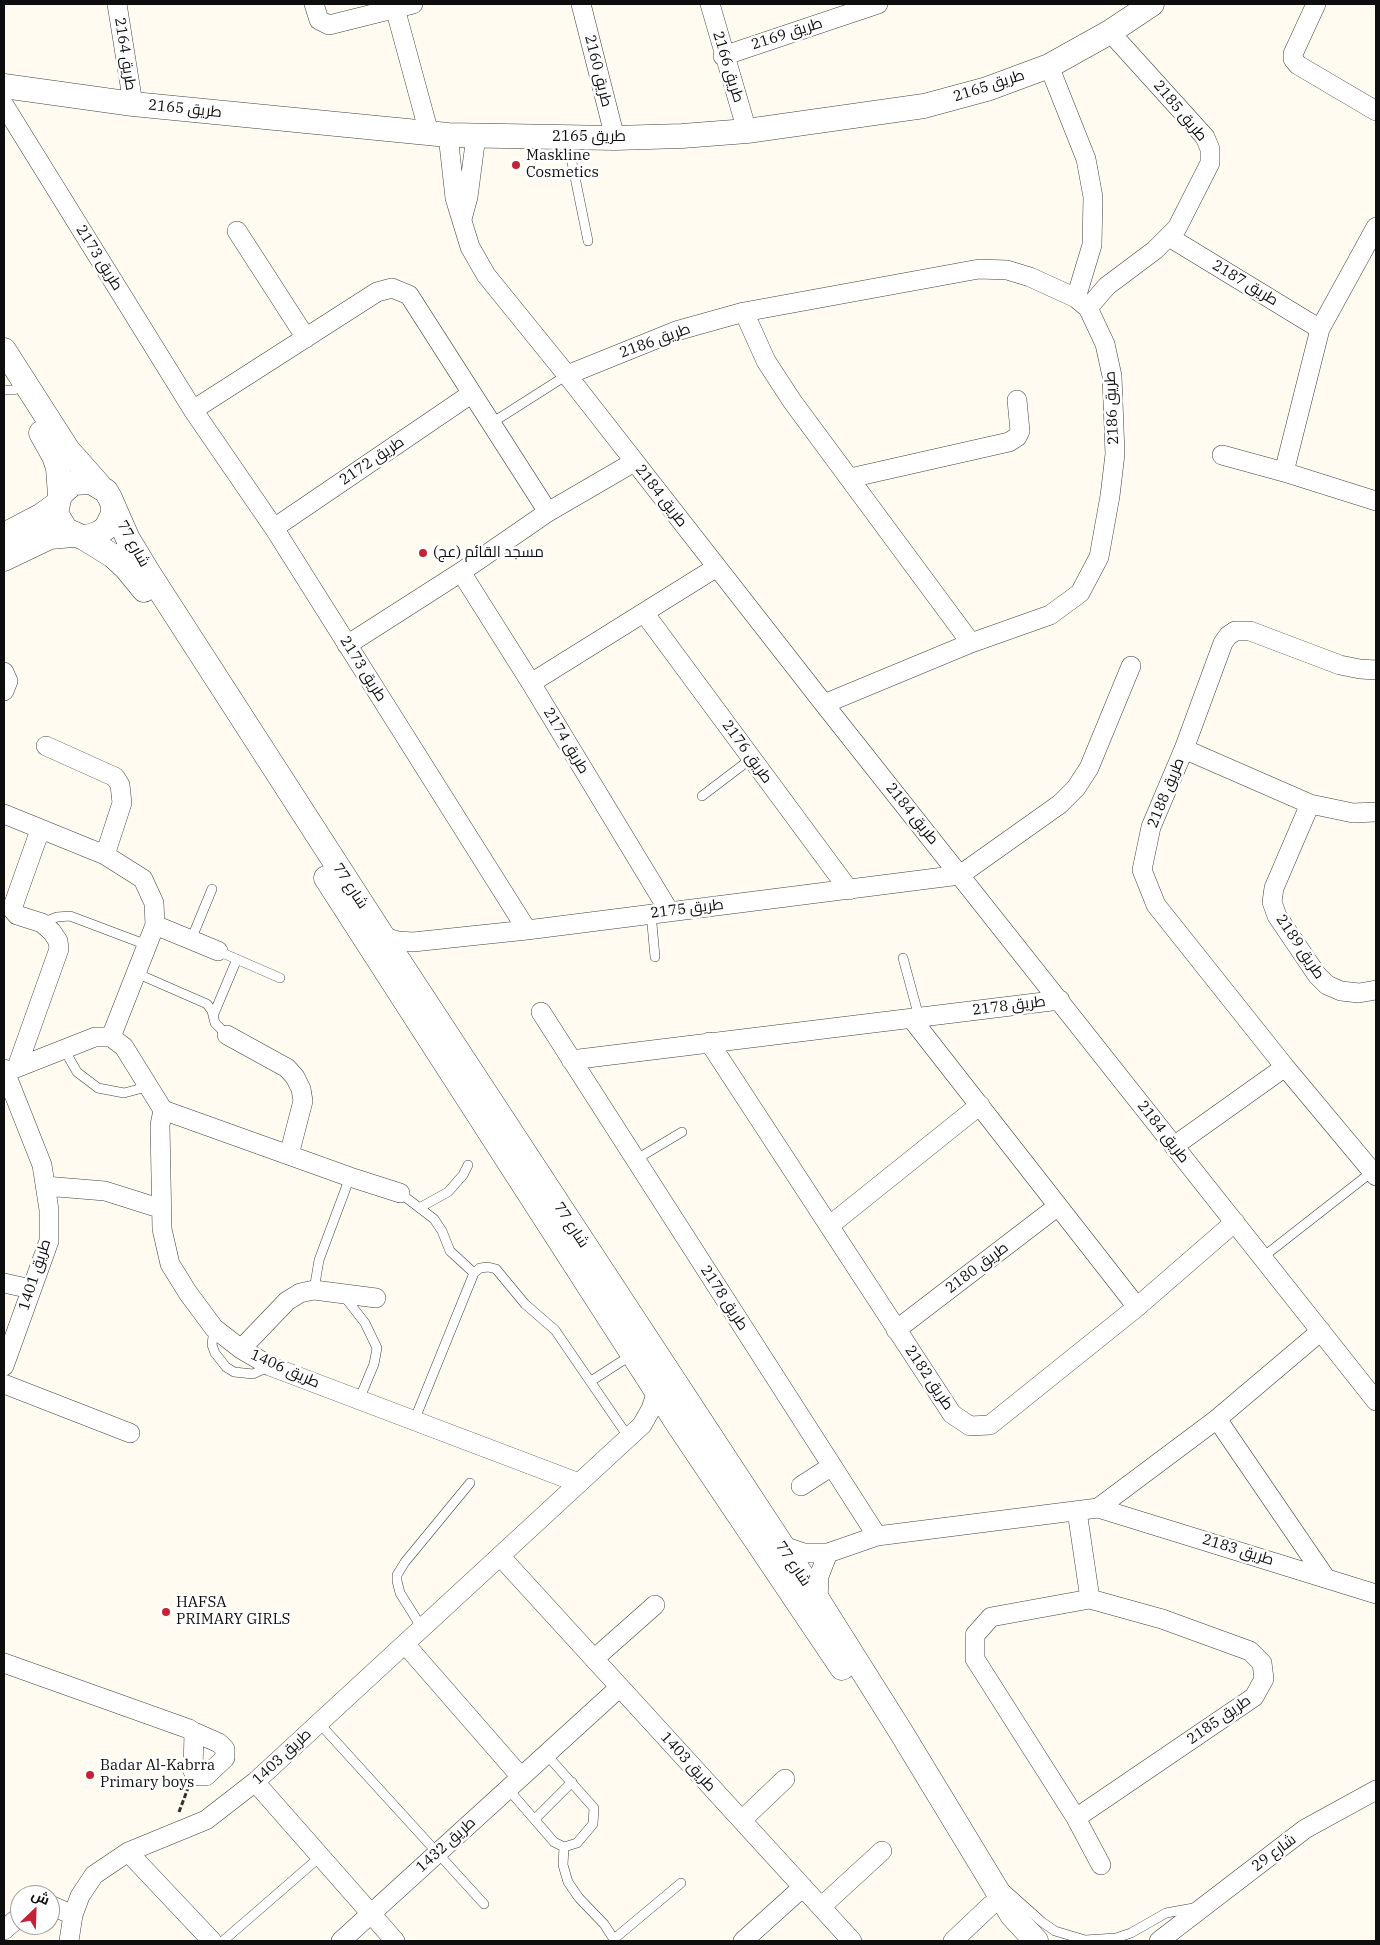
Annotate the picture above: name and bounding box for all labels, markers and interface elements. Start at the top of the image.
street label: طريق 2169 [749,14,825,54]
street label: طريق 2164 [110,16,140,92]
street label: طريق 2166 [709,29,747,105]
street label: طريق 2160 [580,33,616,109]
street label: طريق 2165 [951,66,1027,106]
street label: طريق 2185 [1149,77,1211,145]
street label: طريق 2165 [147,96,223,122]
street label: طريق 2165 [552,128,626,146]
place label: Maskline Cosmetics [526,147,599,182]
marker: Maskline Cosmetics [510,159,522,171]
street label: طريق 2173 [72,222,126,294]
street label: طريق 2187 [1209,256,1281,310]
street label: طريق 2186 [617,320,693,362]
street label: طريق 2186 [1101,371,1123,445]
street label: طريق 2172 [336,433,408,489]
street label: طريق 2184 [631,461,691,531]
street label: شارع 77 [113,518,153,570]
place label: مسجد القائم (عج) [433,544,544,562]
marker: مسجد القائم (عج) [417,547,429,559]
street label: طريق 2173 [336,633,390,705]
street label: طريق 2174 [539,705,593,777]
street label: طريق 2176 [718,717,776,787]
street label: طريق 2188 [1144,755,1188,831]
street label: طريق 2184 [882,780,942,848]
street label: شارع 77 [329,860,371,912]
street label: طريق 2175 [649,896,725,922]
street label: طريق 2189 [1272,911,1328,983]
street label: طريق 2178 [971,993,1047,1019]
street label: طريق 2184 [1133,1097,1193,1167]
street label: شارع 77 [550,1199,592,1251]
street label: طريق 1401 [15,1237,55,1313]
street label: طريق 2180 [942,1239,1012,1297]
street label: طريق 2178 [696,1262,752,1334]
street label: طريق 2182 [901,1342,957,1414]
street label: طريق 1406 [248,1346,322,1392]
street label: طريق 2183 [1200,1531,1276,1569]
street label: شارع 77 [771,1538,815,1590]
place label: HAFSA PRIMARY GIRLS [176,1594,290,1629]
marker: HAFSA PRIMARY GIRLS [160,1606,172,1618]
street label: طريق 2185 [1184,1691,1254,1749]
street label: طريق 1403 [249,1725,315,1789]
street label: طريق 1403 [657,1729,719,1795]
place label: Badar Al-Kabrra Primary boys [100,1757,215,1792]
marker: Badar Al-Kabrra Primary boys [84,1769,96,1781]
street label: طريق 1432 [413,1814,479,1876]
street label: شارع 29 [1248,1831,1300,1875]
north arrow [10,1885,60,1935]
text: ش [29,1885,53,1909]

